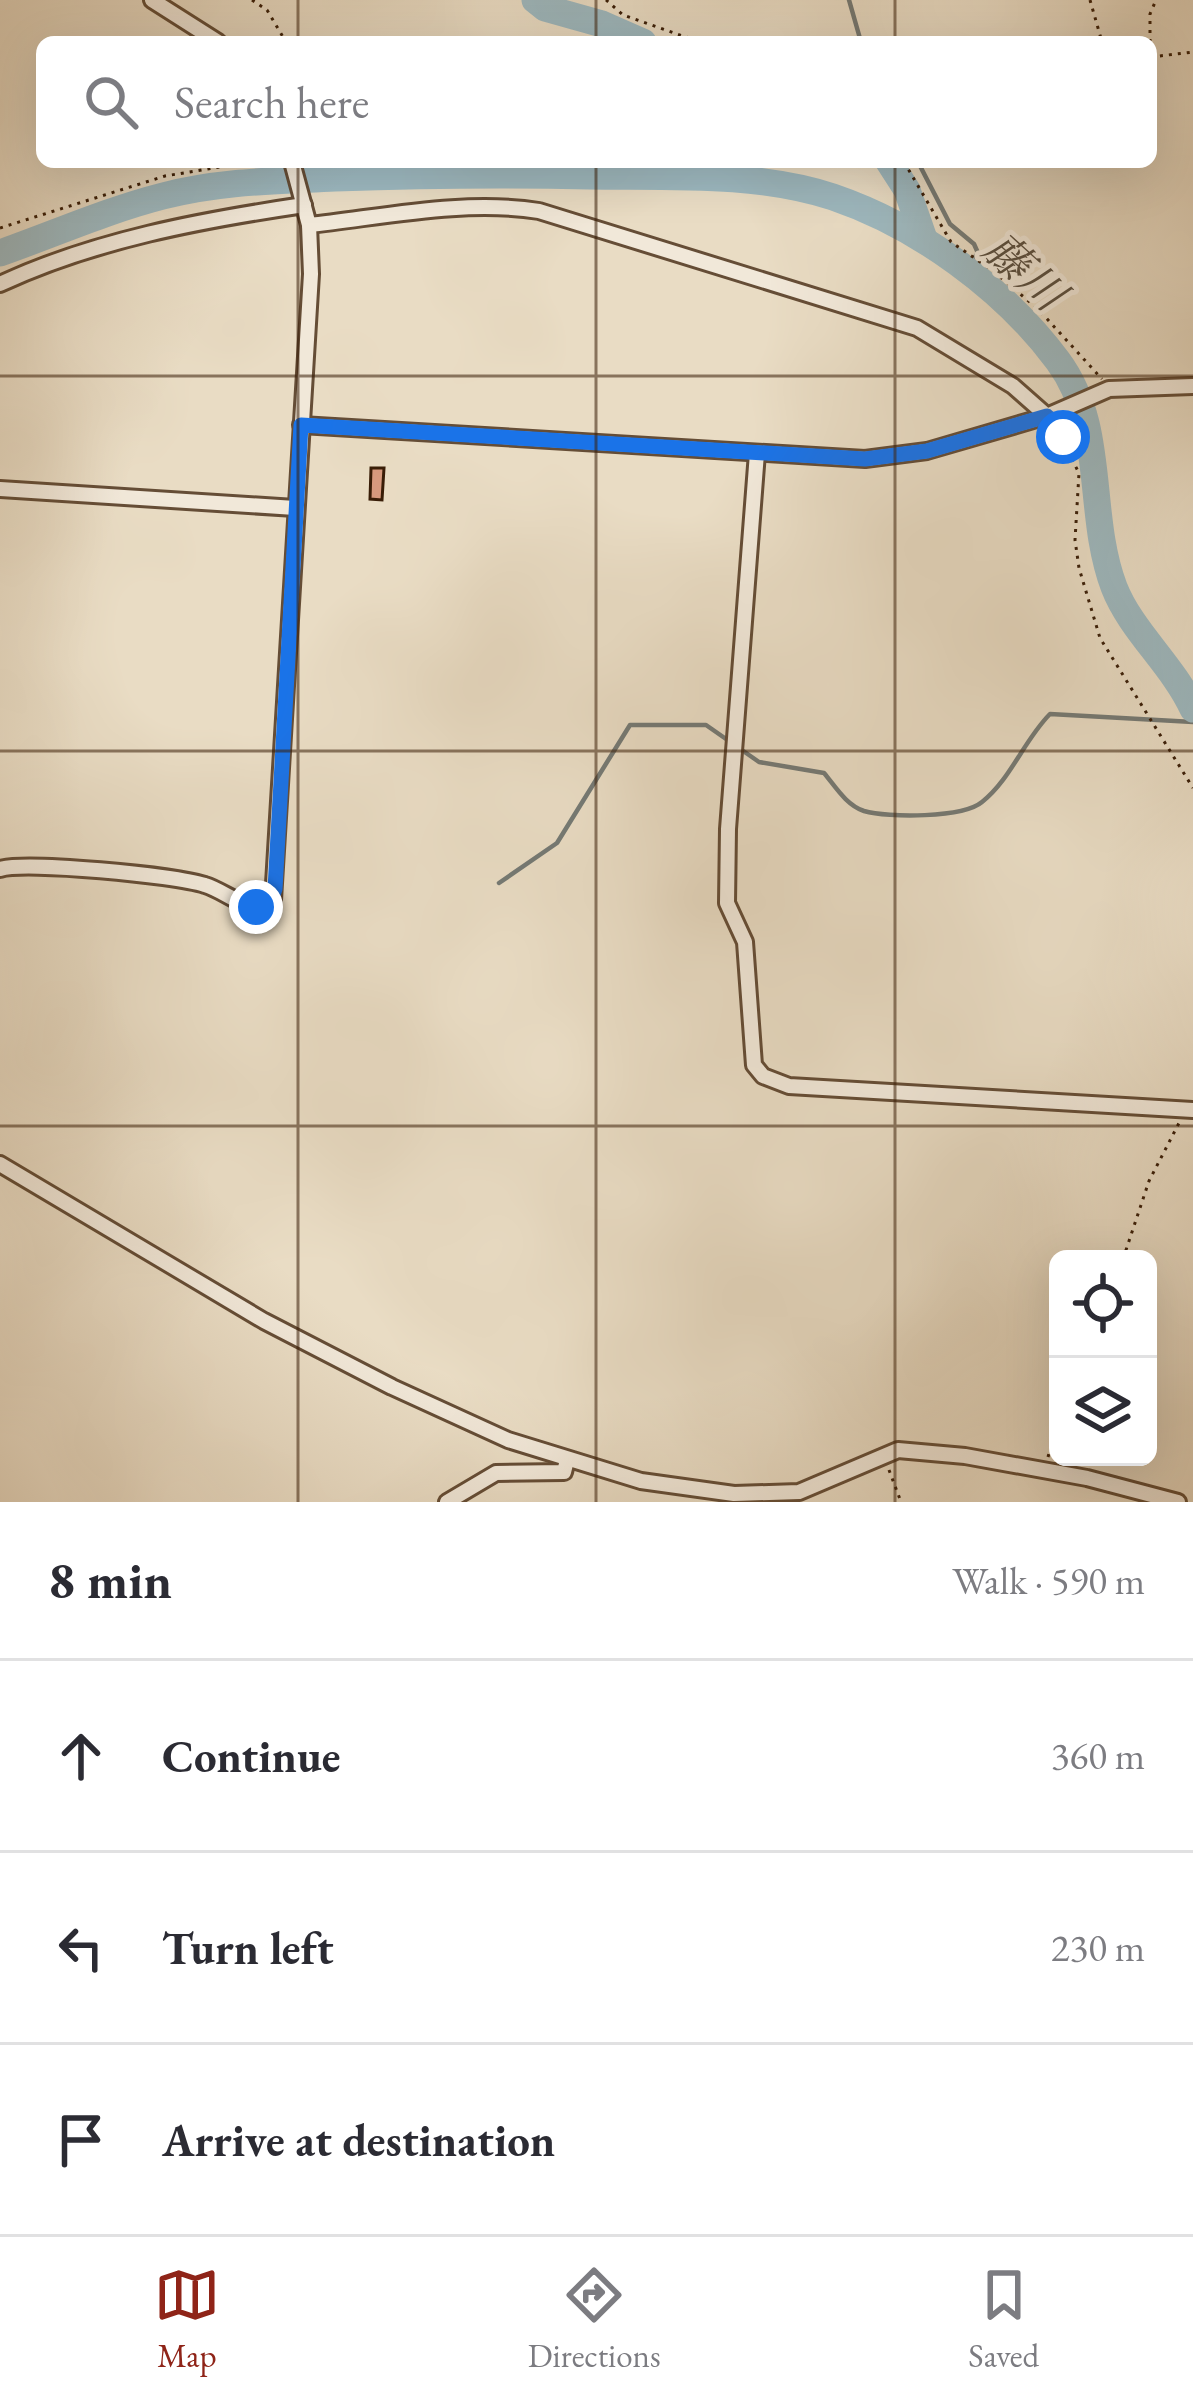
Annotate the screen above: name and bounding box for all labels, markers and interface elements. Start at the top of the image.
search box [36,36,1157,168]
icon: search [78,69,144,135]
text: Search here [174,73,369,131]
water label: 藤川 [972,219,1082,326]
route start [1036,410,1090,464]
route end [229,880,283,934]
map controls [1049,1250,1157,1466]
button: locate [1049,1250,1157,1358]
button: layers [1049,1358,1157,1466]
text: 8 min [48,1547,172,1613]
text: Walk · 590 m [952,1555,1145,1606]
icon: ahead [48,1723,114,1789]
text: Continue [162,1727,340,1785]
text: 360 m [1051,1730,1145,1781]
icon: left [48,1915,114,1981]
text: Turn left [162,1919,334,1977]
text: 230 m [1051,1922,1145,1973]
icon: arrive [48,2107,114,2173]
text: Arrive at destination [162,2111,555,2169]
tab: Map [154,2262,220,2377]
tab: Directions [528,2262,661,2377]
tab: Saved [968,2262,1039,2377]

